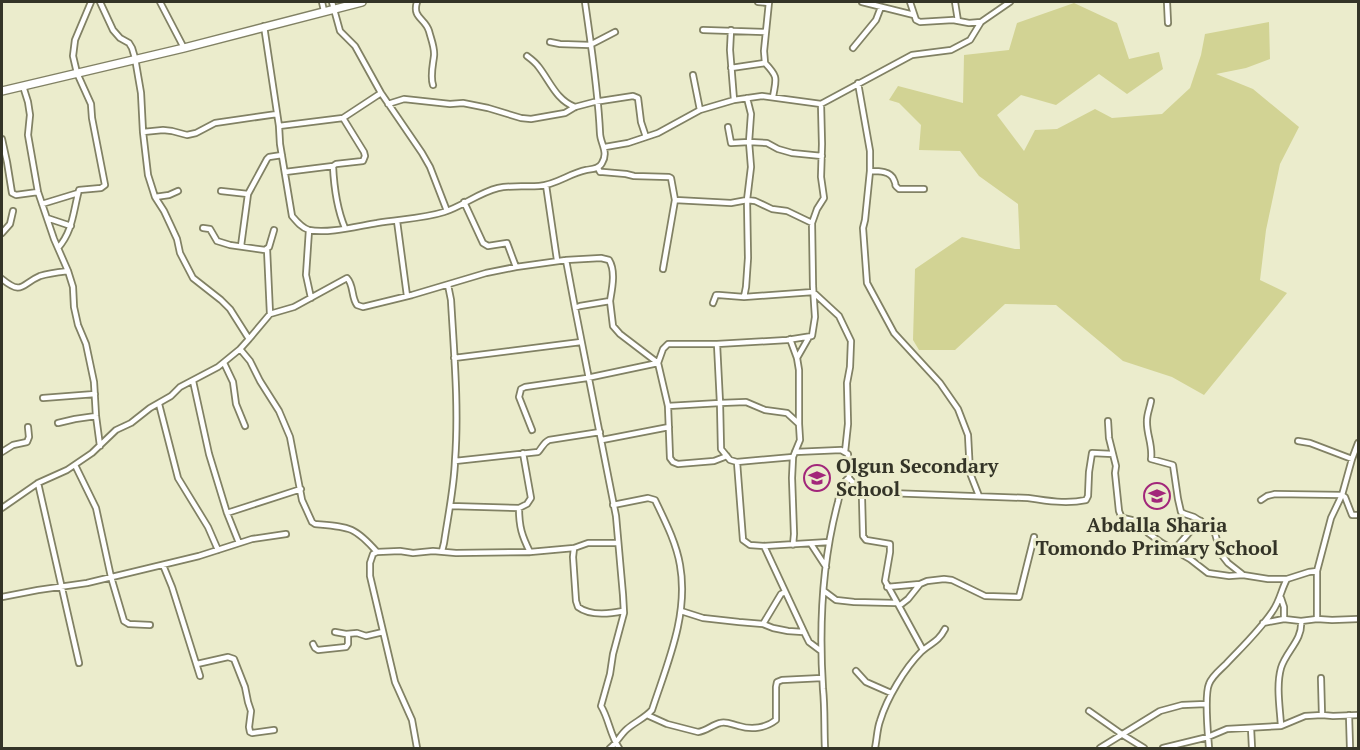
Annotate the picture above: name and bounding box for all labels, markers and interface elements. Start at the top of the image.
place label: Olgun Secondary School [836,452,999,502]
school or university icon: Olgun Secondary School [802,463,832,493]
school or university icon: Abdalla Sharia Tomondo Primary School [1142,481,1172,511]
place label: Abdalla Sharia Tomondo Primary School [1036,511,1279,561]

